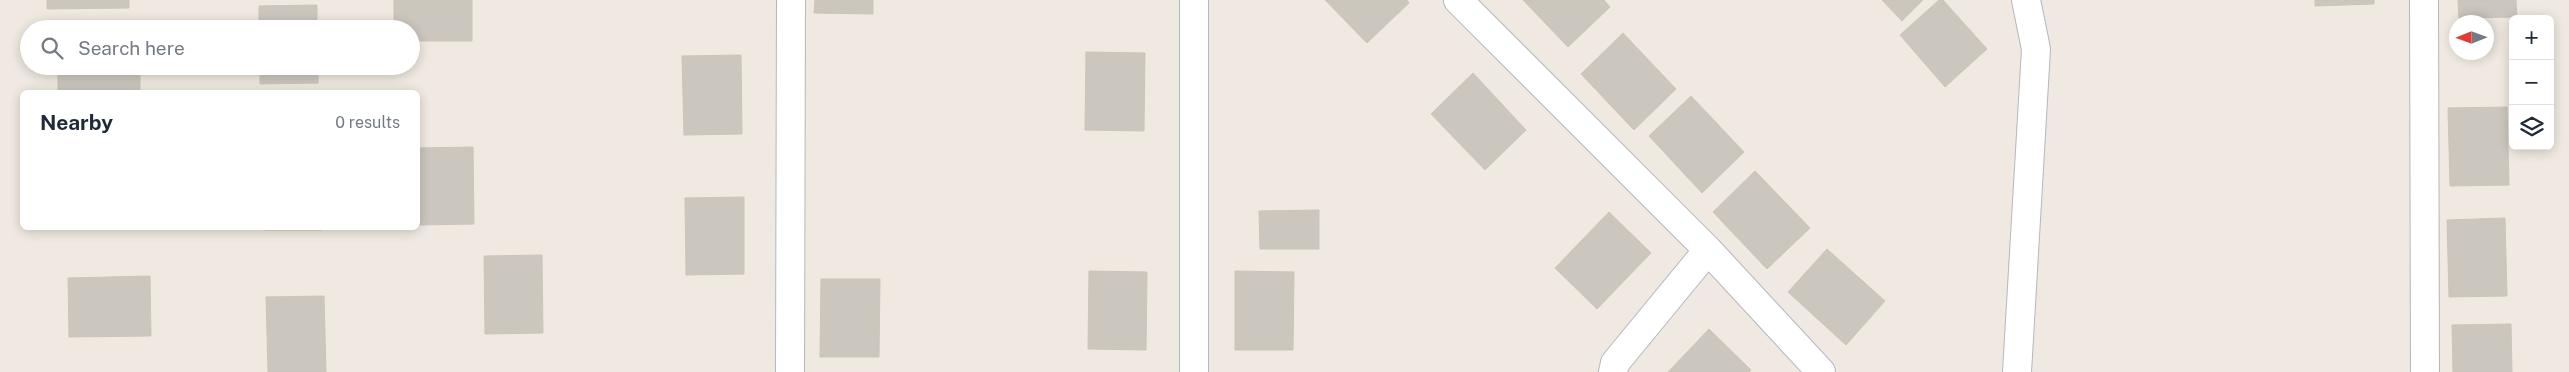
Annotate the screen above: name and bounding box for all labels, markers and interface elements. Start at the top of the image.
north arrow [2449,15,2494,60]
map controls [2509,15,2554,150]
button: + [2509,15,2554,60]
search box [20,20,420,75]
icon: search [38,34,66,62]
text: Search here [78,37,185,59]
button: − [2509,60,2554,105]
button: layers [2509,105,2554,150]
text: Nearby [40,110,113,135]
text: 0 results [335,113,400,132]

